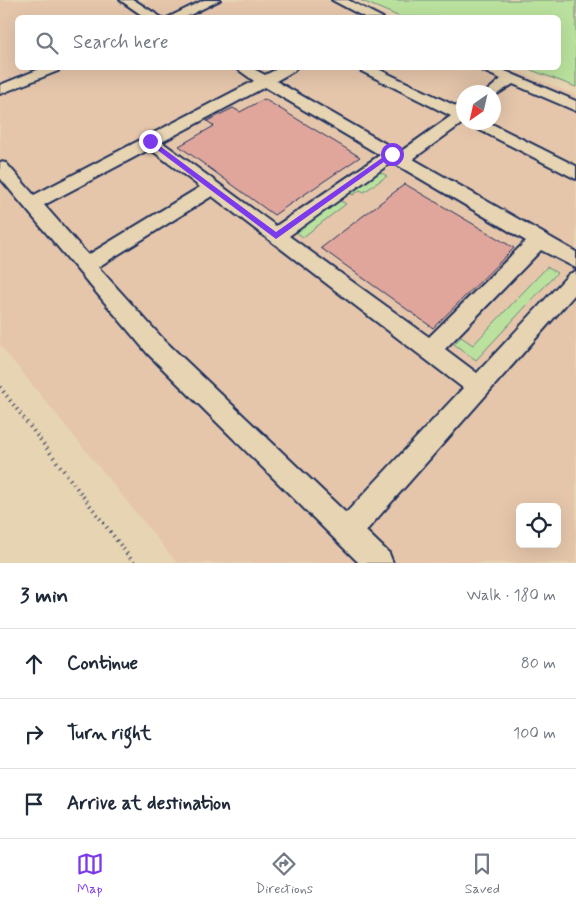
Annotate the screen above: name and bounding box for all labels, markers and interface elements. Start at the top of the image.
search box [15,15,561,70]
icon: search [33,29,61,57]
text: Search here [73,30,169,55]
north arrow [456,85,501,130]
route end [139,130,162,153]
route start [381,143,404,166]
map controls [516,503,561,548]
button: locate [516,503,561,548]
text: 3 min [20,582,68,610]
text: Walk · 180 m [467,585,556,606]
icon: ahead [20,650,48,678]
text: Continue [67,651,138,676]
text: 80 m [521,653,556,674]
icon: right [20,720,48,748]
text: Turn right [67,721,151,746]
text: 100 m [513,723,556,744]
icon: arrive [20,790,48,818]
text: Arrive at destination [67,791,231,816]
tab: Map [76,850,104,898]
tab: Directions [256,850,313,898]
tab: Saved [465,850,500,898]

